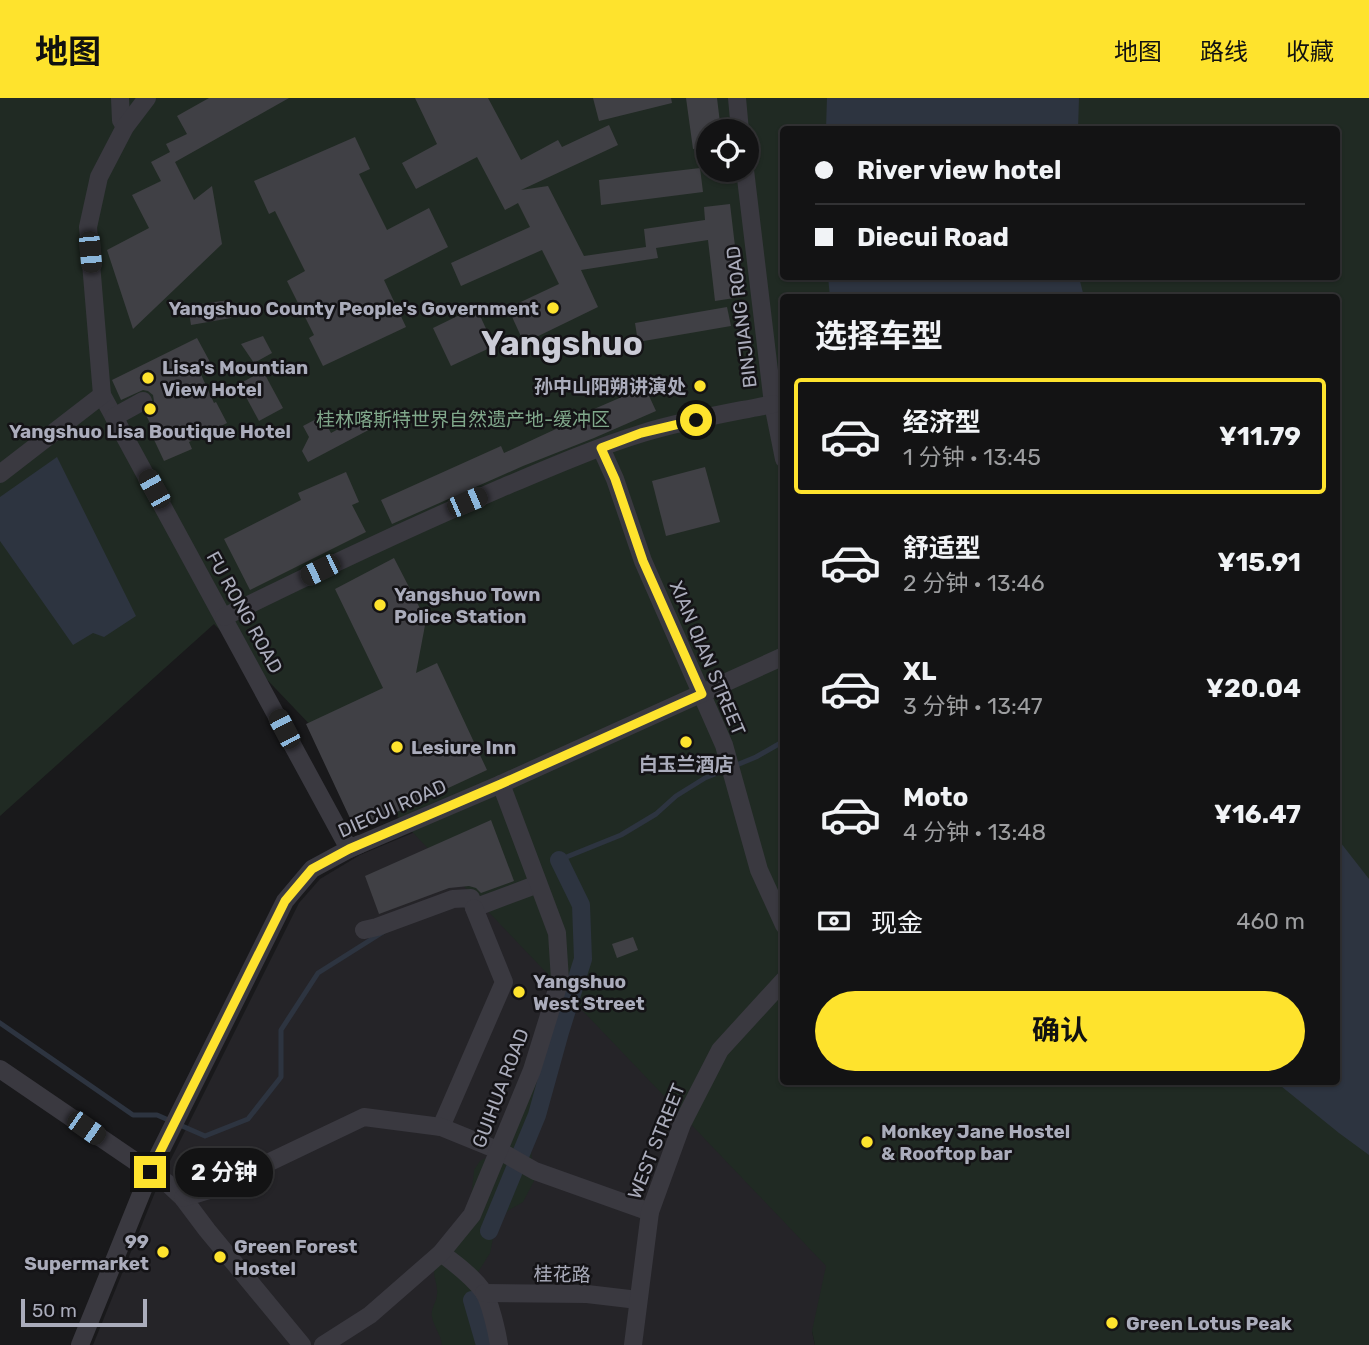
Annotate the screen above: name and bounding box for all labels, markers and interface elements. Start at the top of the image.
text: 地图 [35,32,101,71]
text: 地图 [1114,38,1162,66]
text: 路线 [1200,38,1248,66]
text: 收藏 [1286,38,1334,66]
map controls [696,119,759,182]
button: locate [696,119,759,182]
text: River view hotel [857,155,1061,186]
text: Diecui Road [857,222,1009,253]
car [78,230,103,274]
street label: BINJIANG ROAD [721,245,762,389]
place label: Yangshuo County People's Government [168,297,539,320]
marker: Yangshuo County People's Government [545,300,561,316]
text: 选择车型 [815,317,943,355]
district label: Yangshuo [481,324,643,363]
place label: Lisa's Mountian View Hotel [162,356,308,401]
marker: Lisa's Mountian View Hotel [140,370,156,386]
place label: 孙中山阳朔讲演处 [534,375,686,398]
marker: 孙中山阳朔讲演处 [692,378,708,394]
marker: Yangshuo Lisa Boutique Hotel [142,401,158,417]
route start [680,404,712,436]
icon: car [819,405,882,468]
text: 经济型 [903,407,981,438]
park label: 桂林喀斯特世界自然遗产地-缓冲区 [316,408,610,431]
place label: Yangshuo Lisa Boutique Hotel [9,420,291,443]
text: ¥11.79 [1219,421,1301,452]
text: 1 分钟 · 13:45 [903,443,1041,471]
car [135,466,174,512]
car [444,484,491,520]
icon: car [819,531,882,594]
text: 舒适型 [903,533,981,564]
street label: FU RONG ROAD [202,547,288,677]
text: ¥15.91 [1218,547,1301,578]
car [297,551,344,589]
text: 2 分钟 · 13:46 [903,569,1045,597]
street label: XIAN QIAN STREET [665,577,750,739]
place label: Yangshuo Town Police Station [394,583,541,628]
marker: Yangshuo Town Police Station [372,597,388,613]
text: XL [903,656,936,687]
icon: car [819,657,882,720]
text: ¥20.04 [1206,673,1301,704]
text: 3 分钟 · 13:47 [903,692,1043,720]
car [265,706,304,752]
marker: 白玉兰酒店 [678,734,694,750]
place label: Lesiure Inn [411,736,516,759]
marker: Lesiure Inn [389,739,405,755]
place label: 白玉兰酒店 [638,753,734,776]
street label: DIECUI ROAD [334,774,450,843]
text: Moto [903,782,968,813]
icon: car [819,783,882,846]
text: ¥16.47 [1214,799,1301,830]
text: 4 分钟 · 13:48 [903,818,1046,846]
icon: cash [815,902,853,940]
text: 460 m [1236,907,1305,935]
text: 现金 [871,908,923,939]
place label: Yangshuo West Street [533,970,645,1015]
marker: Yangshuo West Street [511,984,527,1000]
button: 确认 [815,991,1305,1071]
street label: GUIHUA ROAD [467,1025,534,1151]
street label: WEST STREET [623,1080,690,1202]
car [63,1107,110,1149]
place label: Monkey Jane Hostel & Rooftop bar [881,1120,1070,1165]
marker: Monkey Jane Hostel & Rooftop bar [859,1134,875,1150]
callout: 2 分钟 [174,1148,272,1196]
route end [134,1156,166,1188]
text: 2 分钟 [191,1158,257,1186]
place label: 99 Supermarket [24,1230,149,1275]
place label: Green Forest Hostel [234,1235,358,1280]
marker: 99 Supermarket [155,1244,171,1260]
marker: Green Forest Hostel [212,1249,228,1265]
street label: 桂花路 [533,1263,591,1286]
scale bar [21,1296,147,1328]
text: 50 m [32,1299,77,1322]
place label: Green Lotus Peak [1126,1312,1292,1335]
marker: Green Lotus Peak [1104,1315,1120,1331]

